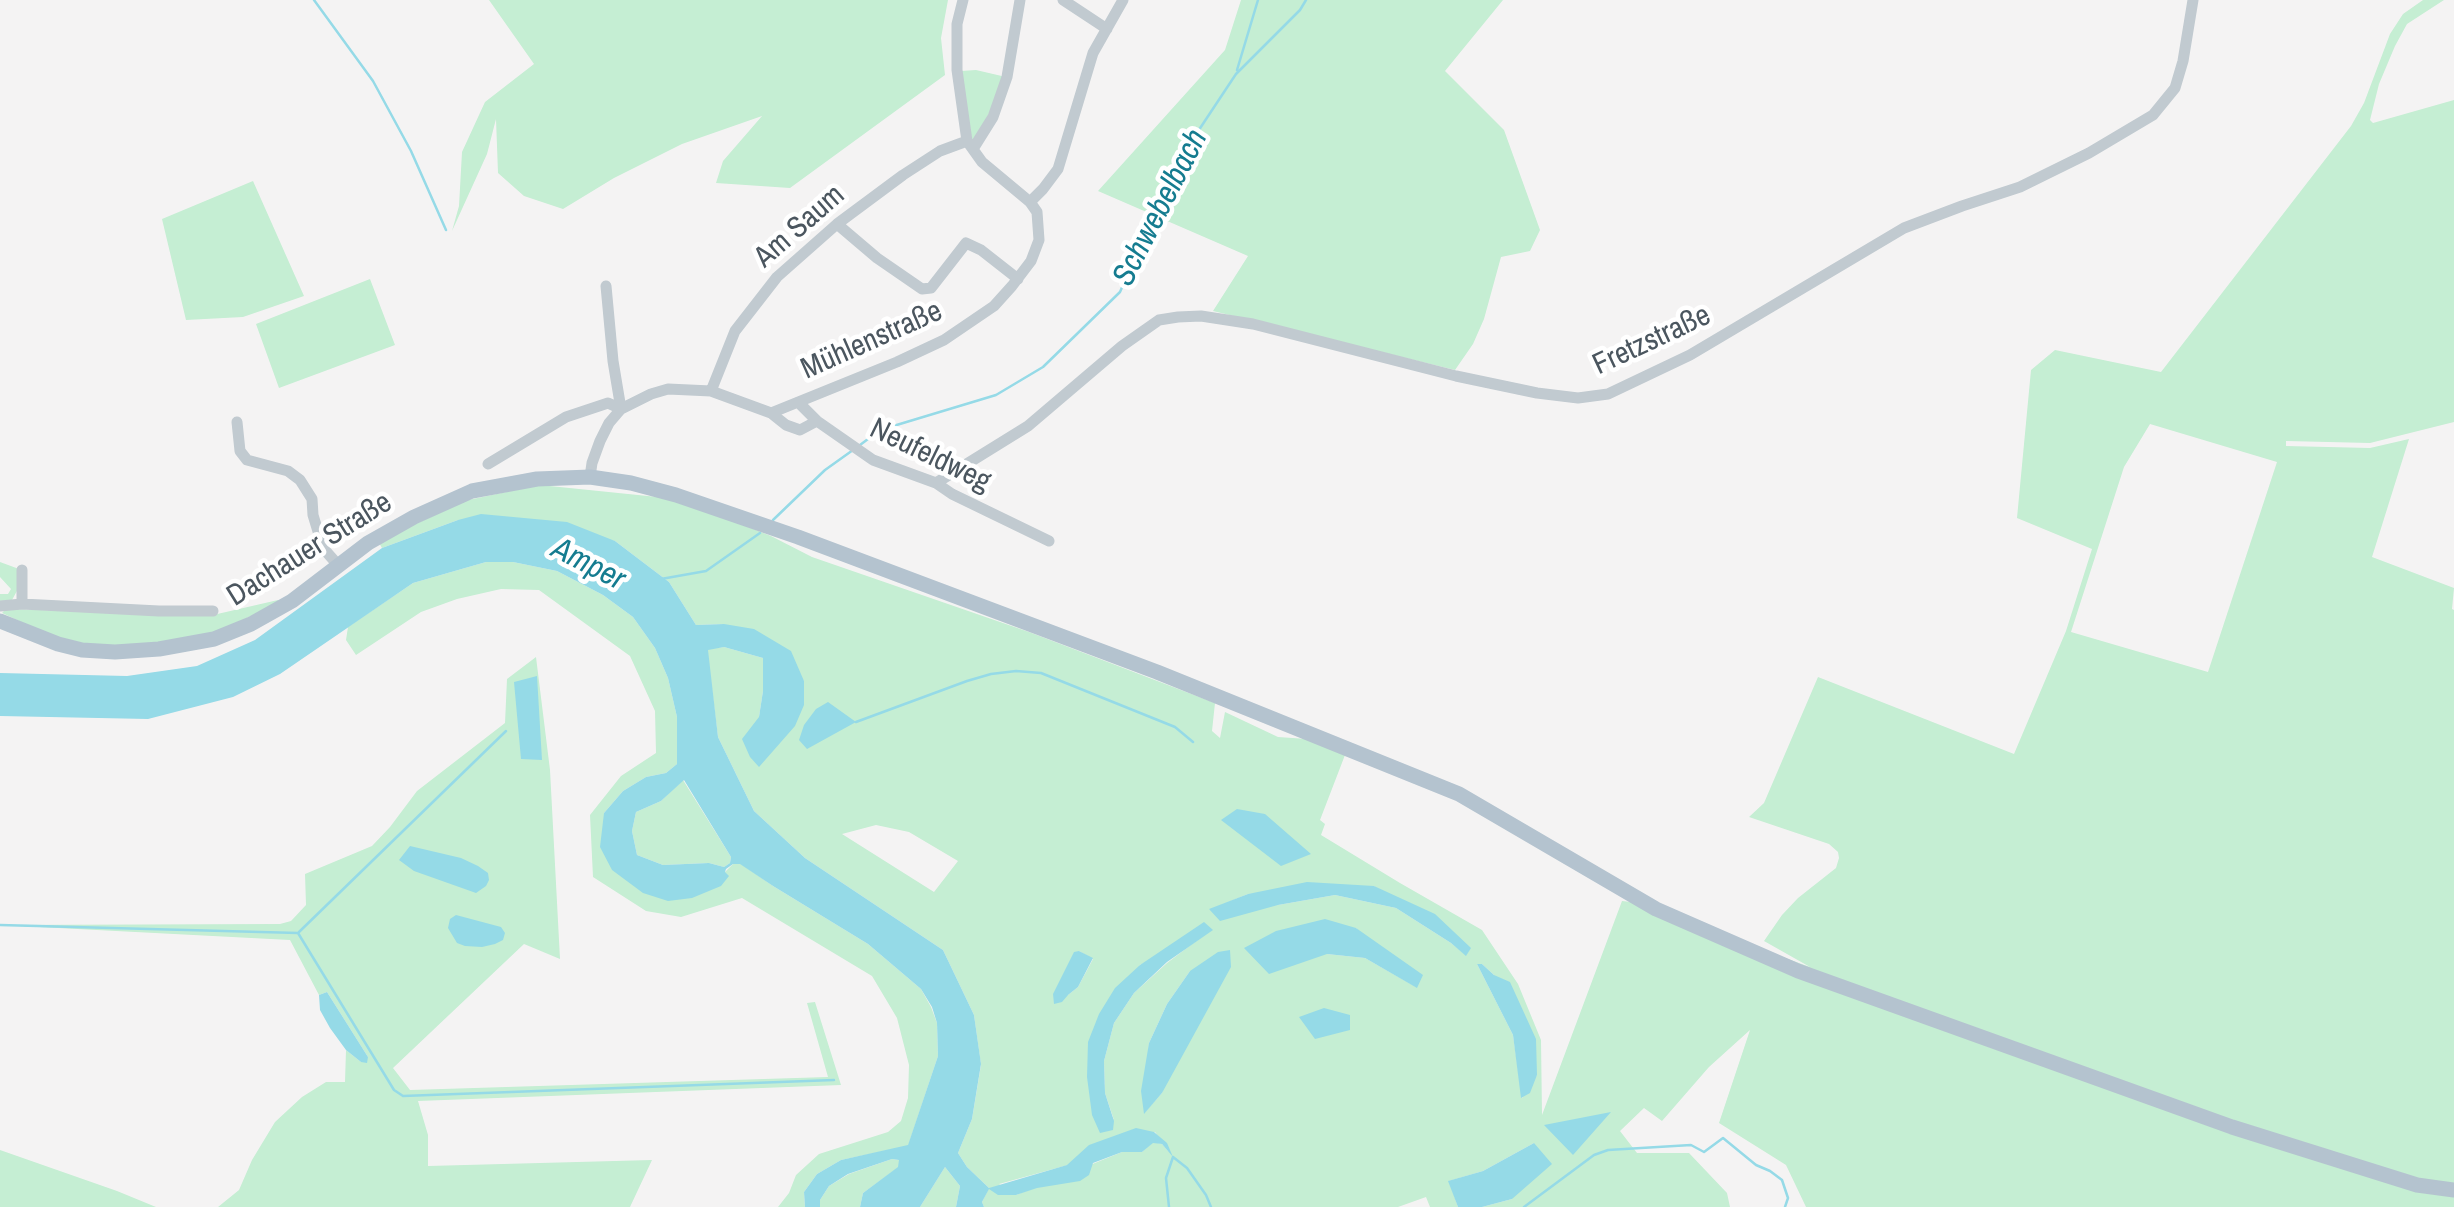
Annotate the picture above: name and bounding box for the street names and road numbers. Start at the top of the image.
street label: Am Saum [747,178,853,276]
street label: Mühlenstraße [796,294,948,388]
street label: Fretzstraße [1587,298,1717,384]
street label: Neufeldweg [864,411,996,501]
street label: Dachauer Straße [221,485,399,615]

